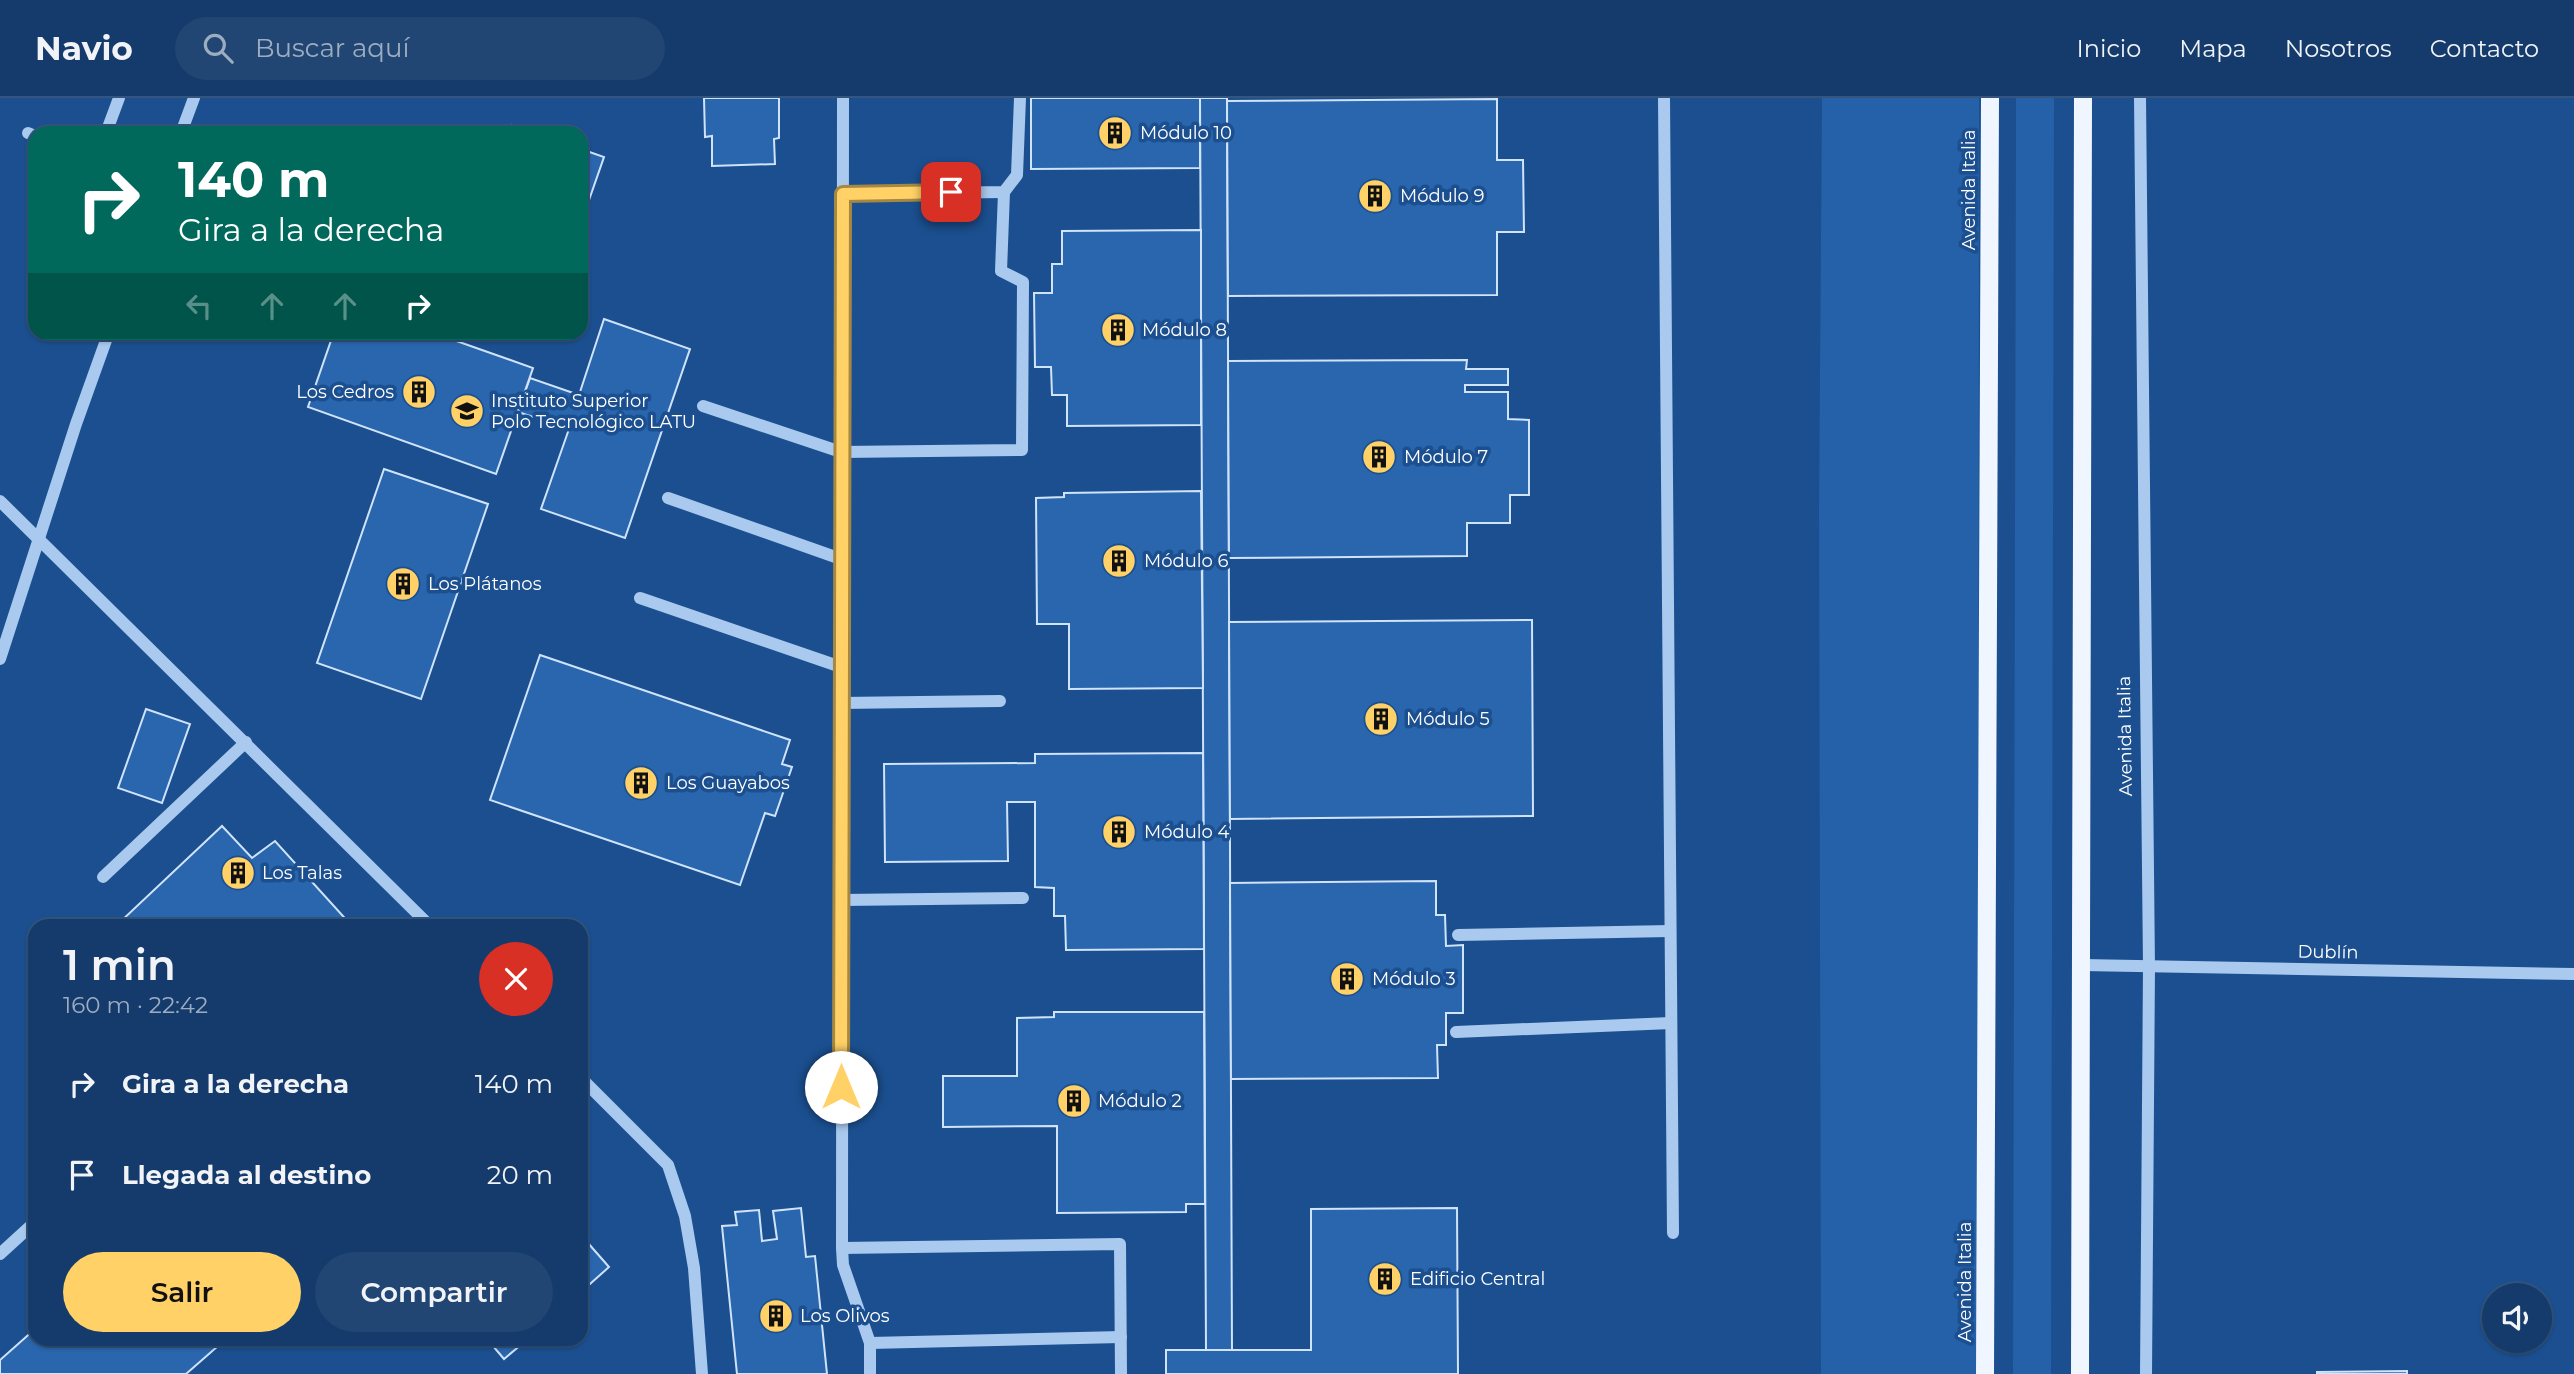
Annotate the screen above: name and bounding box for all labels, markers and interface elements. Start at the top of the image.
search box [175,17,665,80]
text: Navio [35,28,133,68]
icon: search [199,29,237,67]
text: Buscar aquí [255,32,409,64]
text: Inicio [2076,34,2141,63]
text: Mapa [2179,34,2247,63]
text: Nosotros [2285,34,2392,63]
text: Contacto [2430,34,2539,63]
building icon: Módulo 10 [1096,114,1134,152]
place label: Módulo 10 [1140,122,1232,144]
street label: Avenida Italia [1958,130,1980,250]
text: 140 m [178,150,330,209]
icon: right [63,154,154,245]
pin [921,162,981,222]
icon: arrive [932,173,970,211]
building icon: Módulo 9 [1356,177,1394,215]
place label: Módulo 9 [1400,185,1485,207]
text: Gira a la derecha [178,210,444,249]
icon: left [180,287,218,325]
icon: ahead [253,287,291,325]
icon: ahead [326,287,364,325]
icon: right [399,287,437,325]
building icon: Módulo 8 [1099,311,1137,349]
place label: Módulo 8 [1142,319,1227,341]
building icon: Los Cedros [400,373,438,411]
place label: Los Cedros [296,381,394,403]
place label: Instituto Superior Polo Tecnológico LATU [491,390,696,433]
school or university icon: Instituto Superior Polo Tecnológico LATU [448,392,486,430]
building icon: Módulo 7 [1360,438,1398,476]
place label: Módulo 7 [1404,446,1488,468]
building icon: Módulo 6 [1100,542,1138,580]
place label: Módulo 6 [1144,550,1229,572]
building icon: Los Plátanos [384,565,422,603]
place label: Los Plátanos [428,573,542,595]
street label: Avenida Italia [2113,675,2137,797]
building icon: Módulo 5 [1362,700,1400,738]
place label: Módulo 5 [1406,708,1490,730]
building icon: Los Guayabos [622,764,660,802]
place label: Los Guayabos [666,772,790,794]
building icon: Módulo 4 [1100,813,1138,851]
place label: Módulo 4 [1144,821,1230,843]
building icon: Los Talas [219,854,257,892]
place label: Los Talas [262,862,342,884]
text: 1 min [63,939,176,991]
street label: Dublín [2297,940,2359,964]
button: close [479,942,553,1016]
building icon: Módulo 3 [1328,960,1366,998]
place label: Módulo 3 [1372,968,1456,990]
text: 160 m · 22:42 [63,991,208,1019]
position arrow [804,1050,878,1124]
icon: right [63,1065,101,1103]
text: Gira a la derecha [122,1068,349,1100]
text: 140 m [475,1068,553,1100]
building icon: Módulo 2 [1055,1082,1093,1120]
place label: Módulo 2 [1098,1090,1182,1112]
icon: arrive [63,1156,101,1194]
text: Llegada al destino [122,1159,371,1191]
text: 20 m [487,1159,553,1191]
street label: Avenida Italia [1954,1222,1976,1342]
button: Salir [63,1252,301,1332]
button: Compartir [315,1252,553,1332]
building icon: Edificio Central [1366,1260,1404,1298]
place label: Edificio Central [1410,1268,1545,1290]
map controls [2482,1283,2552,1353]
button: sound [2482,1283,2552,1353]
building icon: Los Olivos [757,1297,795,1335]
place label: Los Olivos [800,1305,890,1327]

